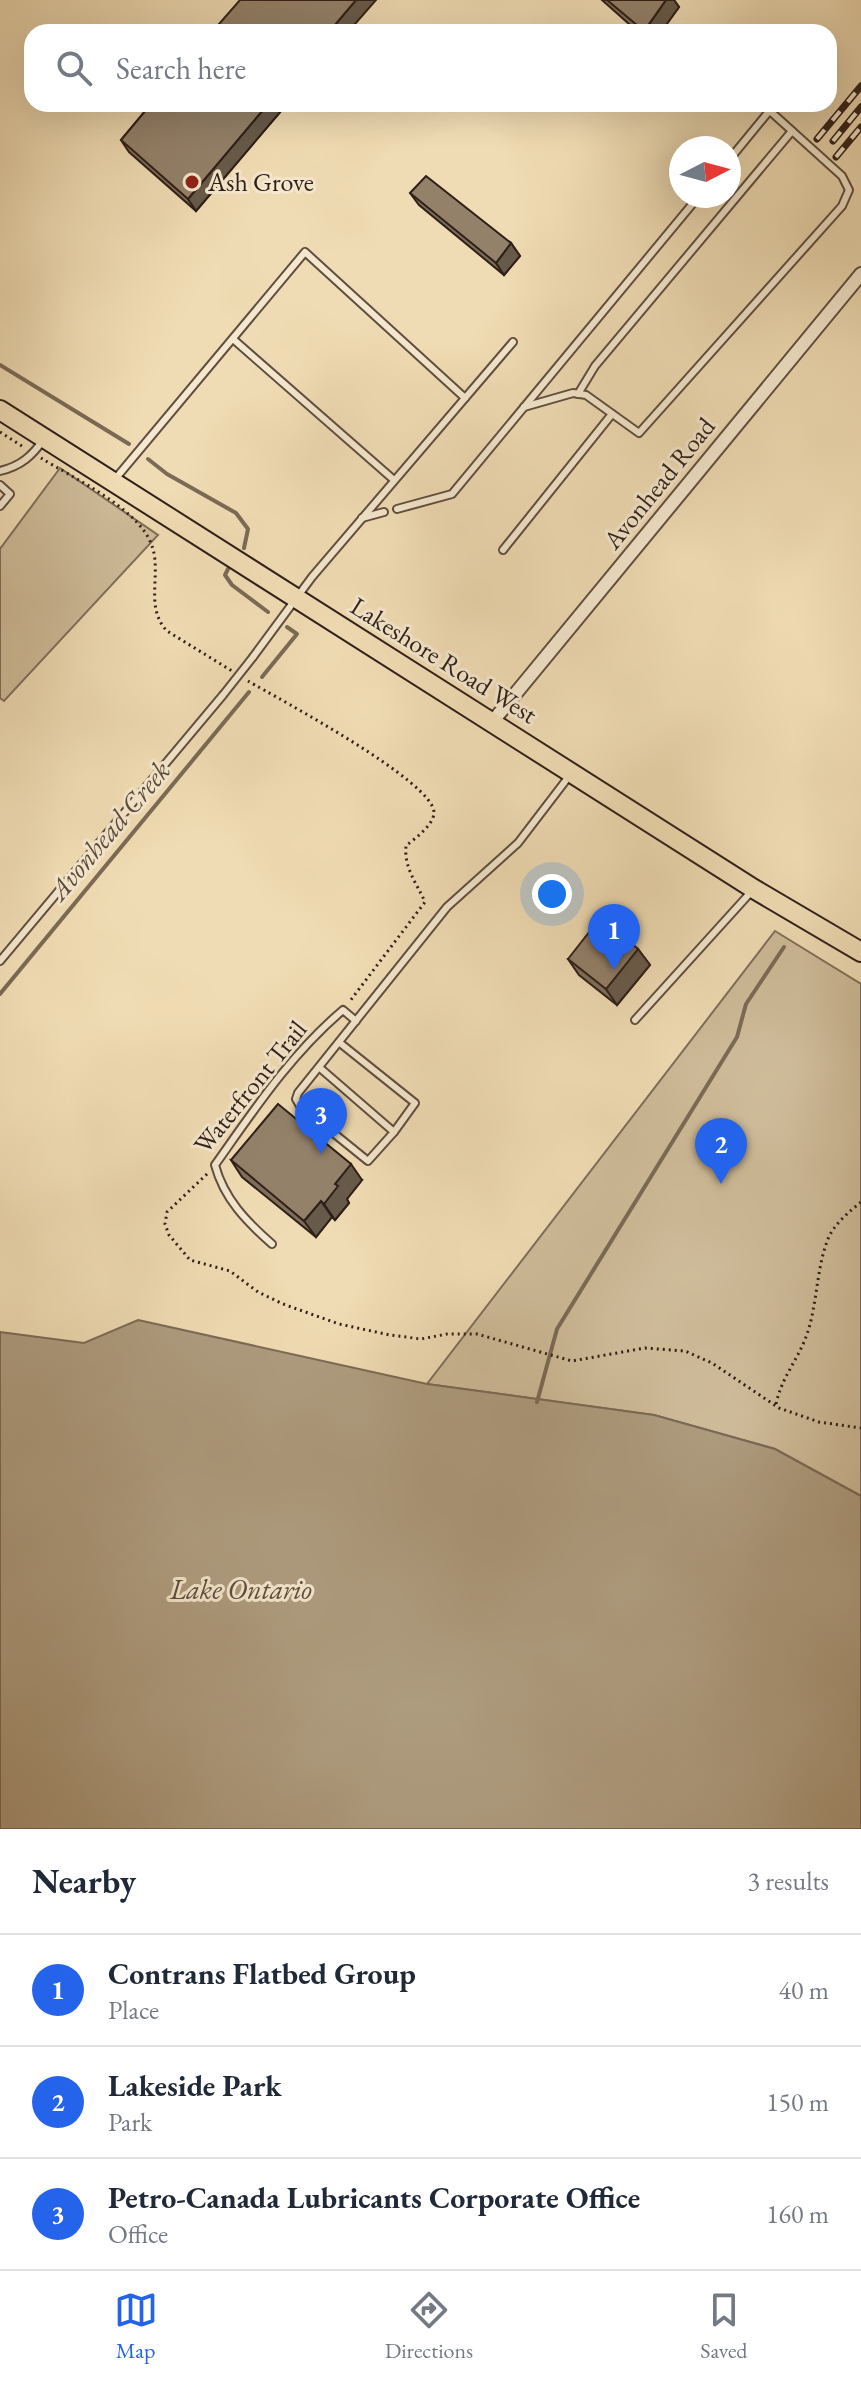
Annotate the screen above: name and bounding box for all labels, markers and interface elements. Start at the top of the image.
search box [24,24,837,112]
icon: search [52,46,96,90]
text: Search here [116,49,246,88]
north arrow [669,136,741,208]
place label: Ash Grove [207,165,314,199]
marker: Ash Grove [183,173,201,191]
street label: Avonhead Road [595,409,723,557]
street label: Lakeshore Road West [344,589,544,731]
water label: Avonhead Creek [39,753,178,909]
your location [532,874,572,914]
pin: 1 [588,904,640,970]
street label: Waterfront Trail [186,1013,314,1161]
pin: 3 [295,1088,347,1154]
pin: 2 [695,1118,747,1184]
water label: Lake Ontario [169,1571,312,1607]
text: Nearby [32,1859,136,1903]
text: 3 results [748,1864,829,1898]
text: Contrans Flatbed Group [108,1954,416,1993]
text: 1 [51,1973,65,2007]
text: 40 m [779,1973,829,2007]
text: Place [108,1993,159,2027]
text: Lakeside Park [108,2066,282,2105]
text: 2 [51,2085,65,2119]
text: 150 m [766,2085,829,2119]
text: Park [108,2105,152,2139]
text: Petro-Canada Lubricants Corporate Office [108,2178,640,2217]
text: 3 [51,2197,65,2231]
text: 160 m [766,2197,829,2231]
text: Office [108,2217,168,2251]
tab: Map [114,2288,158,2365]
tab: Directions [385,2288,473,2365]
tab: Saved [700,2288,747,2365]

